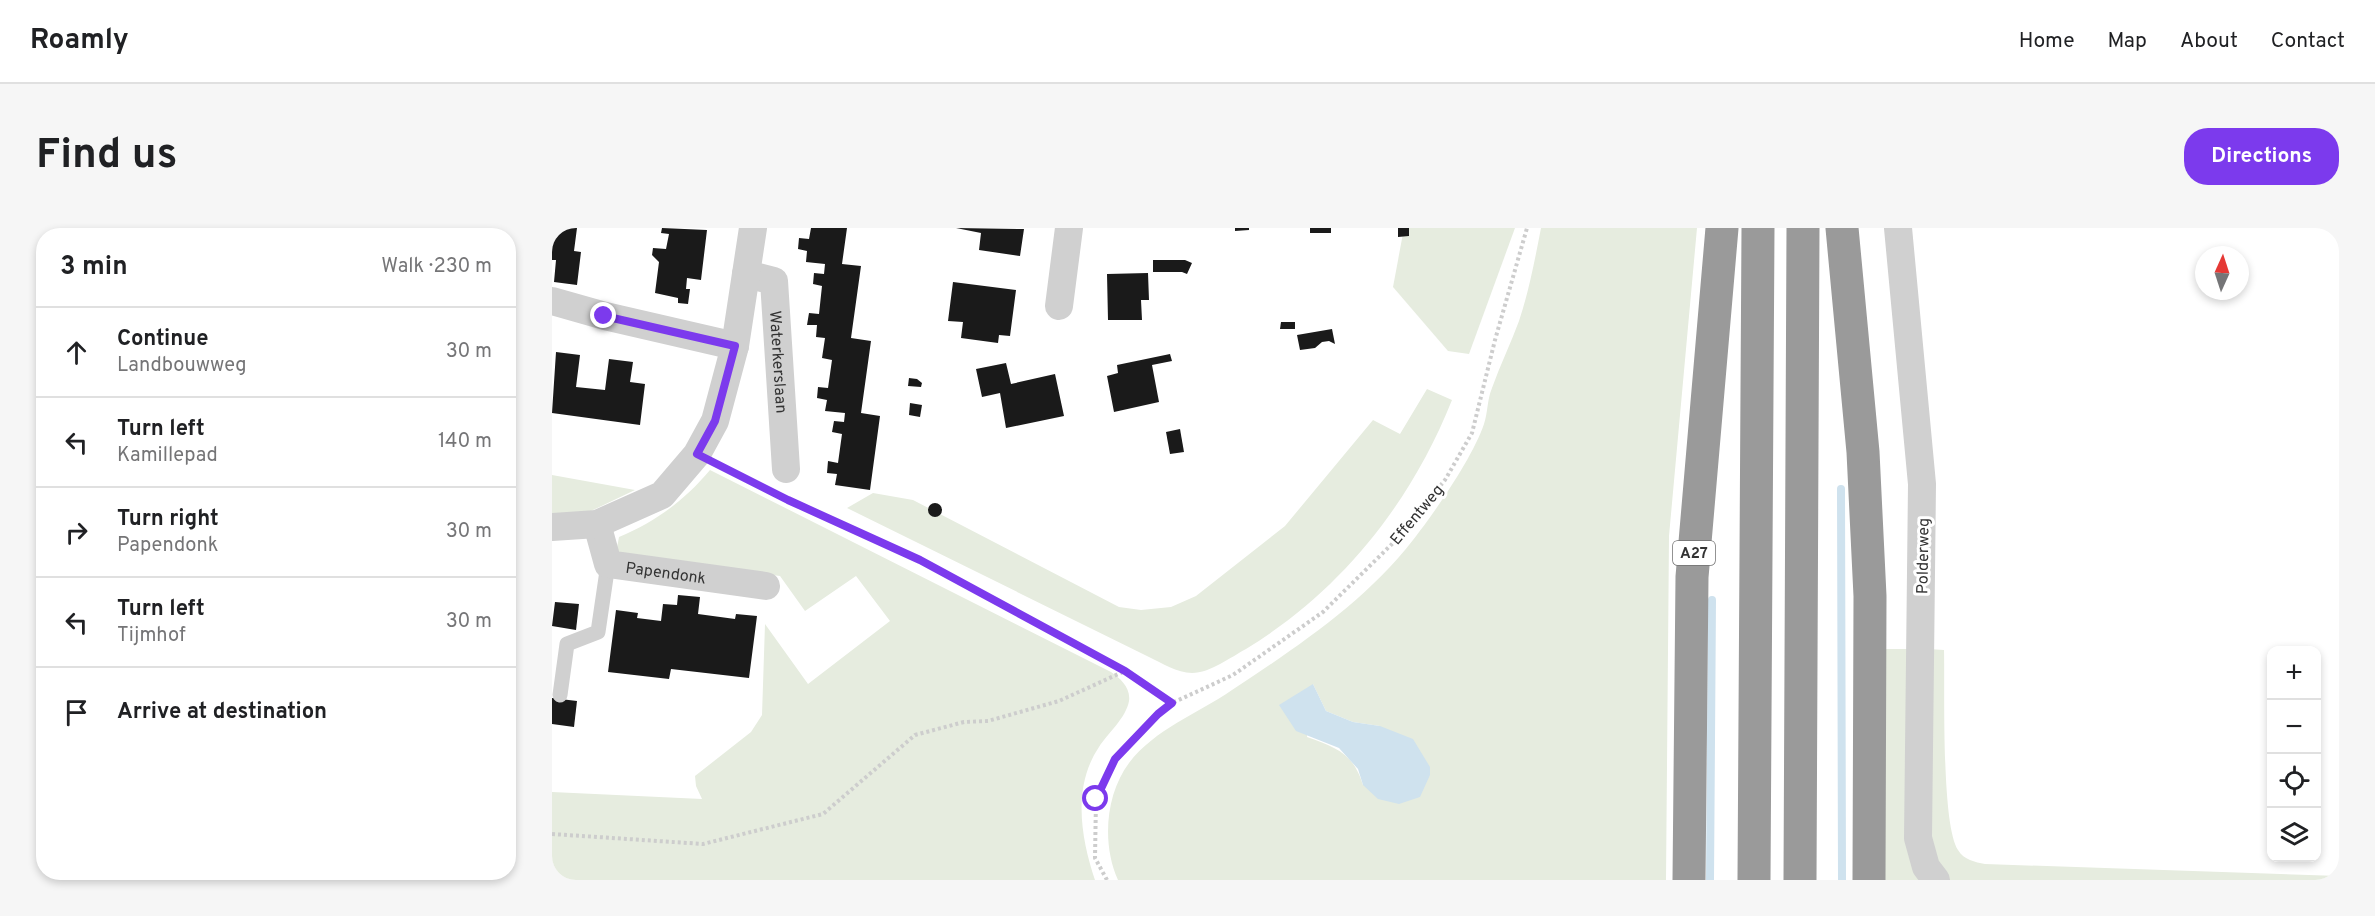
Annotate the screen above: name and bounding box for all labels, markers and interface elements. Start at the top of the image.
text: Roamly [30,23,129,59]
text: Home [2019,28,2075,55]
text: Map [2108,28,2147,55]
text: About [2180,28,2238,55]
text: Contact [2271,28,2345,55]
button: Directions [2184,128,2339,185]
text: Find us [36,130,177,183]
north arrow [2195,246,2249,300]
text: 3 min [60,251,128,284]
text: Walk · 230 m [381,254,492,280]
route end [590,302,616,328]
street label: Waterkerslaan [764,310,790,414]
text: Continue [117,326,208,353]
icon: ahead [60,336,93,369]
text: 30 m [446,339,492,365]
text: Landbouwweg [117,353,247,379]
text: Turn left [117,416,205,443]
icon: left [60,426,93,459]
text: 140 m [438,429,492,455]
text: Kamillepad [117,443,218,469]
street label: Effentweg [1386,481,1449,550]
text: Turn right [117,506,219,533]
icon: right [60,516,93,549]
street label: Polderweg [1913,518,1935,594]
text: 30 m [446,519,492,545]
text: Papendonk [117,533,218,559]
road number: A27 [1673,541,1715,565]
street label: Papendonk [624,559,707,590]
text: Turn left [117,596,205,623]
icon: left [60,606,93,639]
text: 30 m [446,609,492,635]
text: Tijmhof [117,623,186,649]
map controls [2267,646,2321,862]
button: + [2267,646,2321,700]
icon: arrive [60,696,93,729]
text: Arrive at destination [117,699,327,726]
button: − [2267,700,2321,754]
button: locate [2267,754,2321,808]
route start [1082,785,1108,811]
button: layers [2267,808,2321,862]

